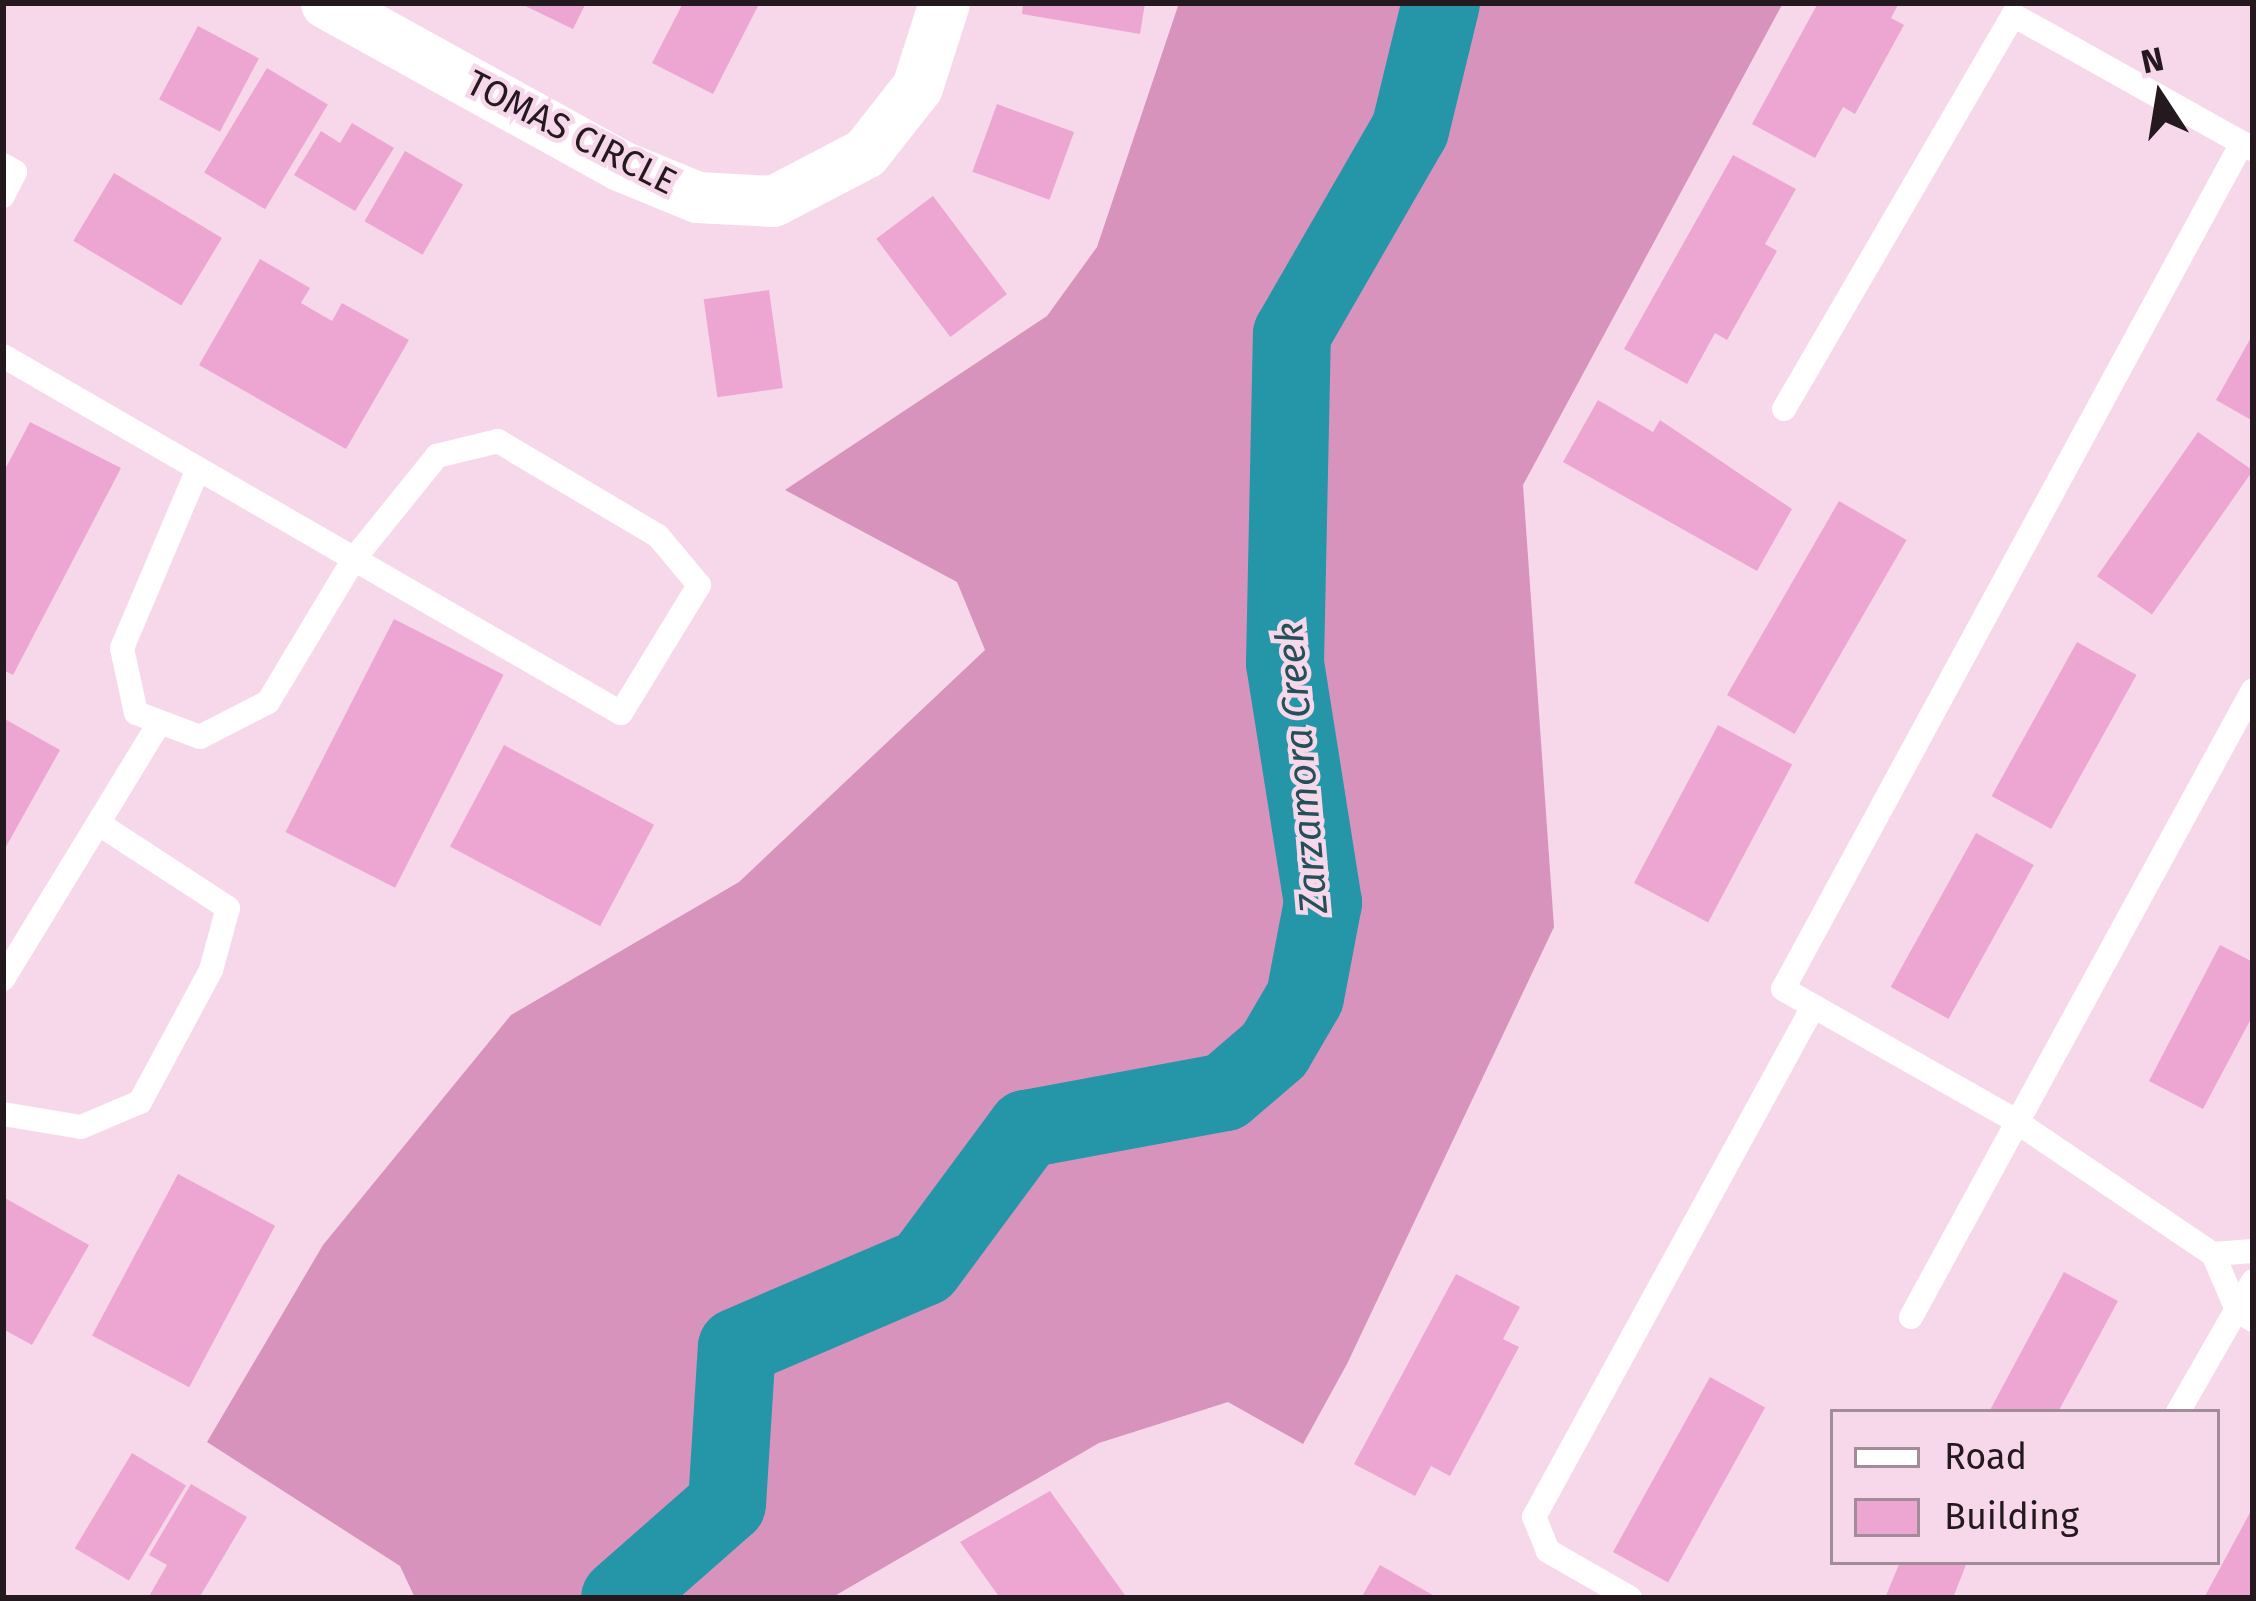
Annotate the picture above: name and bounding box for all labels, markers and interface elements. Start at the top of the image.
north arrow [2100,36,2220,156]
text: N [2138,39,2167,83]
street label: TOMAS CIRCLE [459,62,683,204]
water label: Zarzamora Creek [1266,620,1338,916]
legend [1830,1409,2220,1565]
text: Road [1944,1435,2027,1479]
text: Building [1944,1495,2079,1539]

